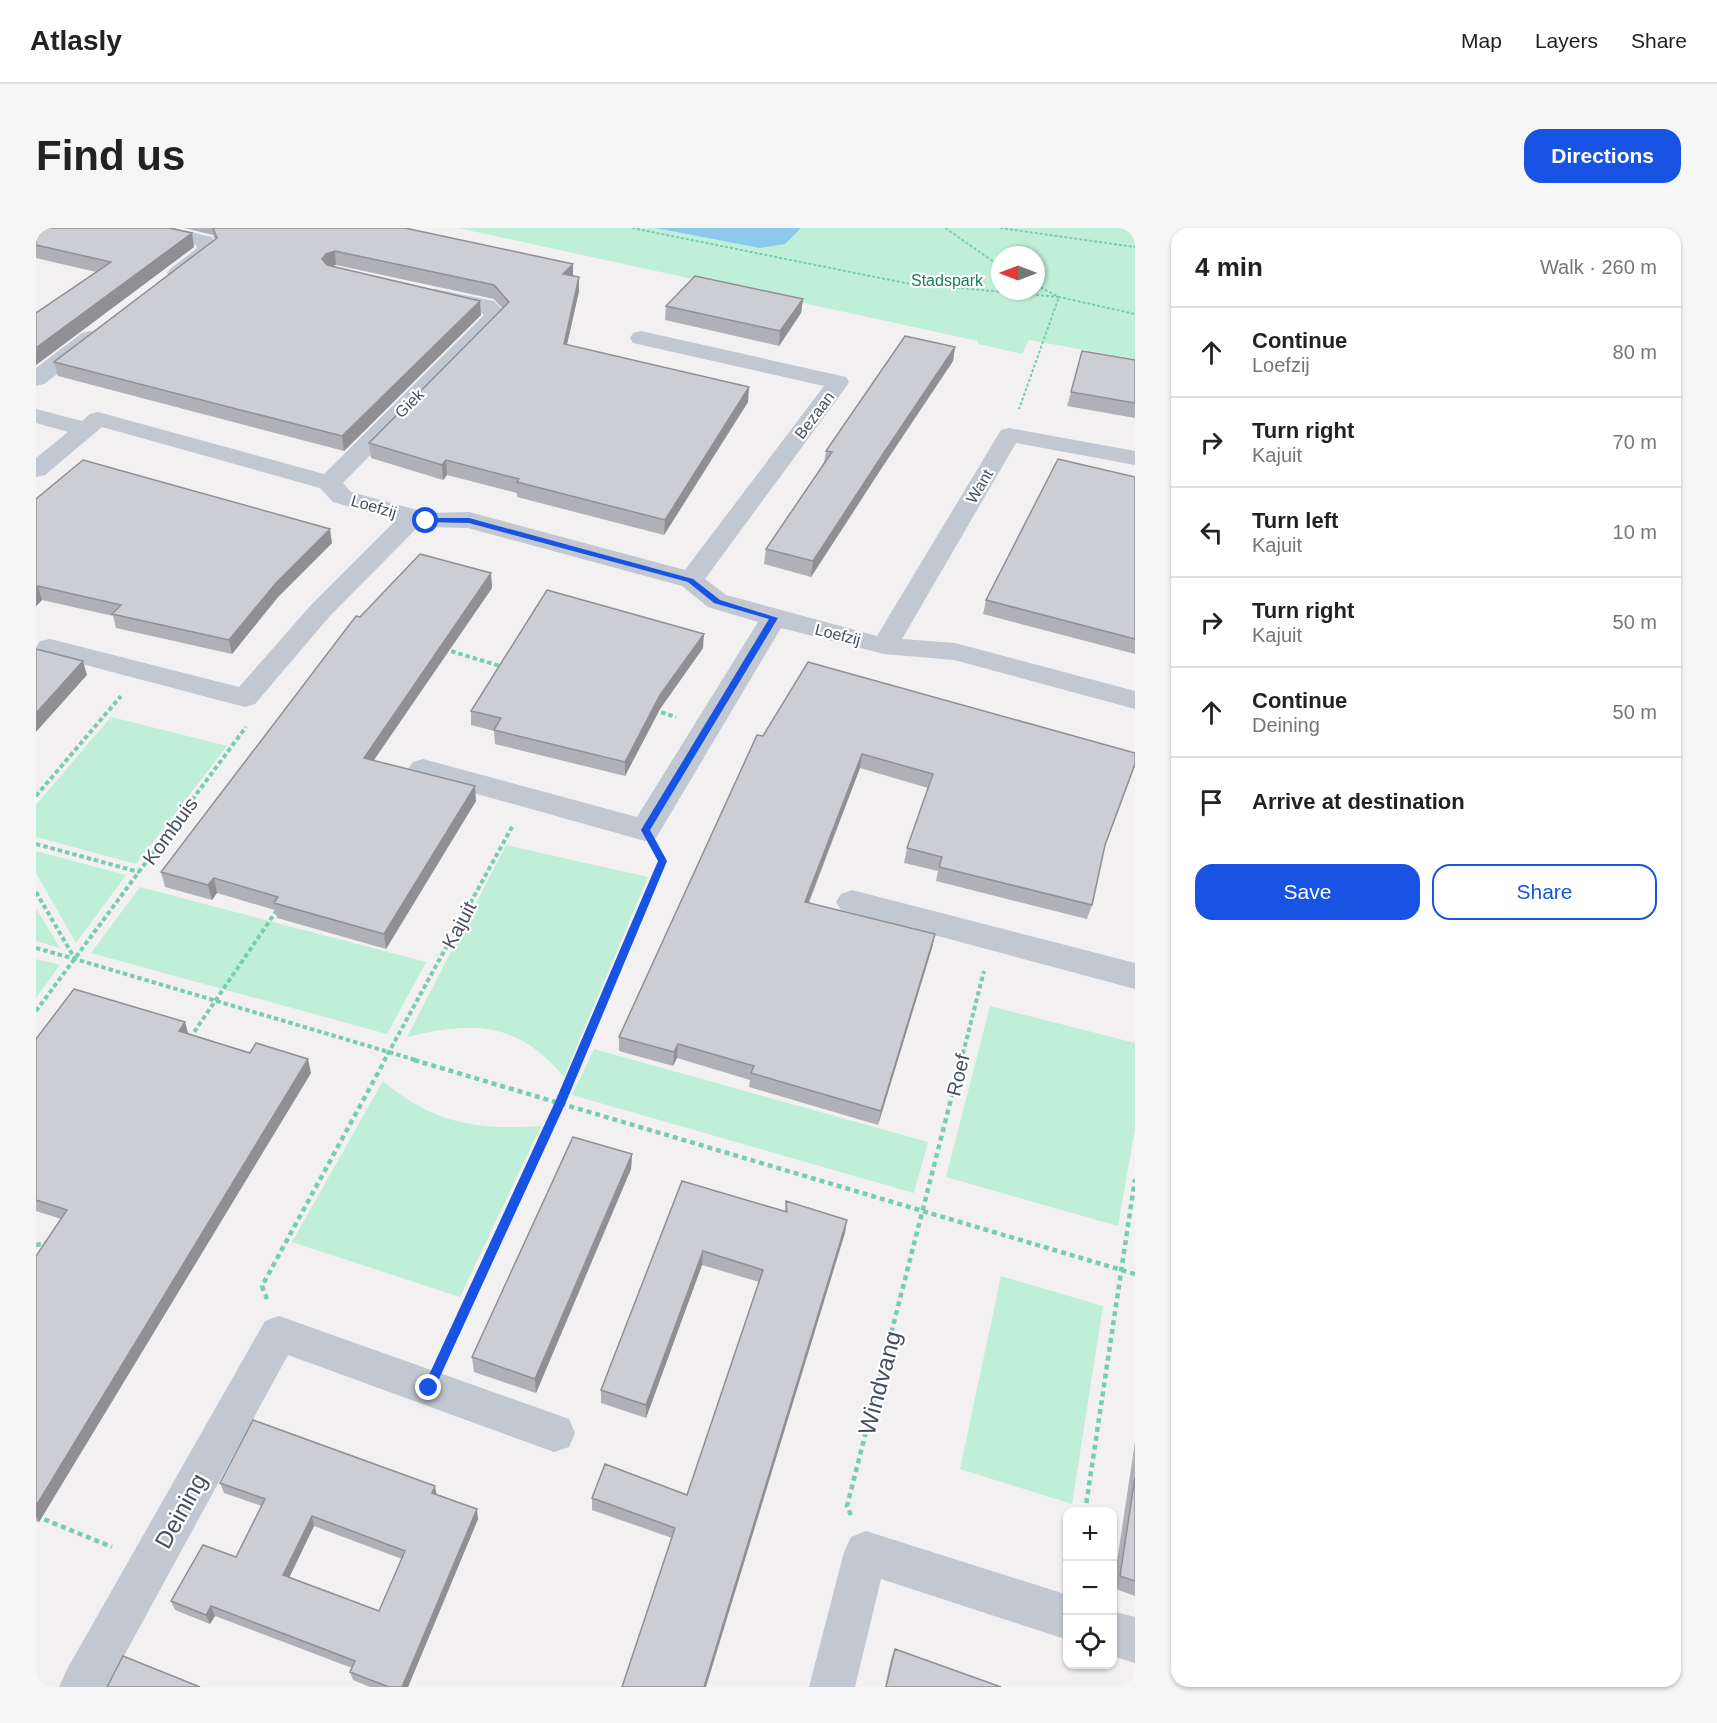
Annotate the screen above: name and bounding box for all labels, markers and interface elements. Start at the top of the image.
text: Atlasly [30,25,122,56]
text: Map [1461,29,1502,52]
text: Layers [1535,29,1598,52]
text: Share [1631,29,1687,52]
button: Directions [1524,129,1681,183]
text: Find us [36,132,185,179]
north arrow [991,246,1045,300]
text: 4 min [1195,252,1263,282]
text: Walk · 260 m [1540,256,1657,278]
park label: Stadspark [911,272,984,289]
text: Continue [1252,328,1347,353]
icon: ahead [1195,336,1228,369]
text: 80 m [1613,341,1657,363]
text: Loefzij [1252,354,1310,376]
street label: Giek [392,385,428,421]
street label: Bezaan [791,389,838,442]
text: Turn right [1252,418,1354,443]
icon: right [1195,426,1228,459]
text: 70 m [1613,431,1657,453]
text: Kajuit [1252,444,1302,466]
street label: Want [963,466,996,506]
street label: Loefzij [349,492,398,521]
route start [412,507,438,533]
text: Turn left [1252,508,1338,533]
icon: left [1195,516,1228,549]
text: 10 m [1613,521,1657,543]
text: Kajuit [1252,534,1302,556]
text: Turn right [1252,598,1354,623]
icon: right [1195,606,1228,639]
text: 50 m [1613,611,1657,633]
street label: Loefzij [813,621,862,648]
text: Kajuit [1252,624,1302,646]
text: Continue [1252,688,1347,713]
icon: ahead [1195,696,1228,729]
text: 50 m [1613,701,1657,723]
text: Deining [1252,714,1320,736]
icon: arrive [1195,786,1228,819]
text: Arrive at destination [1252,789,1465,814]
street label: Kombuis [138,793,202,869]
button: Save [1195,864,1420,920]
button: Share [1432,864,1657,920]
street label: Kajuit [438,897,481,952]
street label: Roef [942,1051,974,1098]
street label: Windvang [853,1328,906,1438]
route end [415,1374,441,1400]
street label: Deining [149,1469,212,1553]
map controls [1063,1507,1117,1669]
button: + [1063,1507,1117,1561]
button: − [1063,1561,1117,1615]
button: locate [1063,1615,1117,1669]

